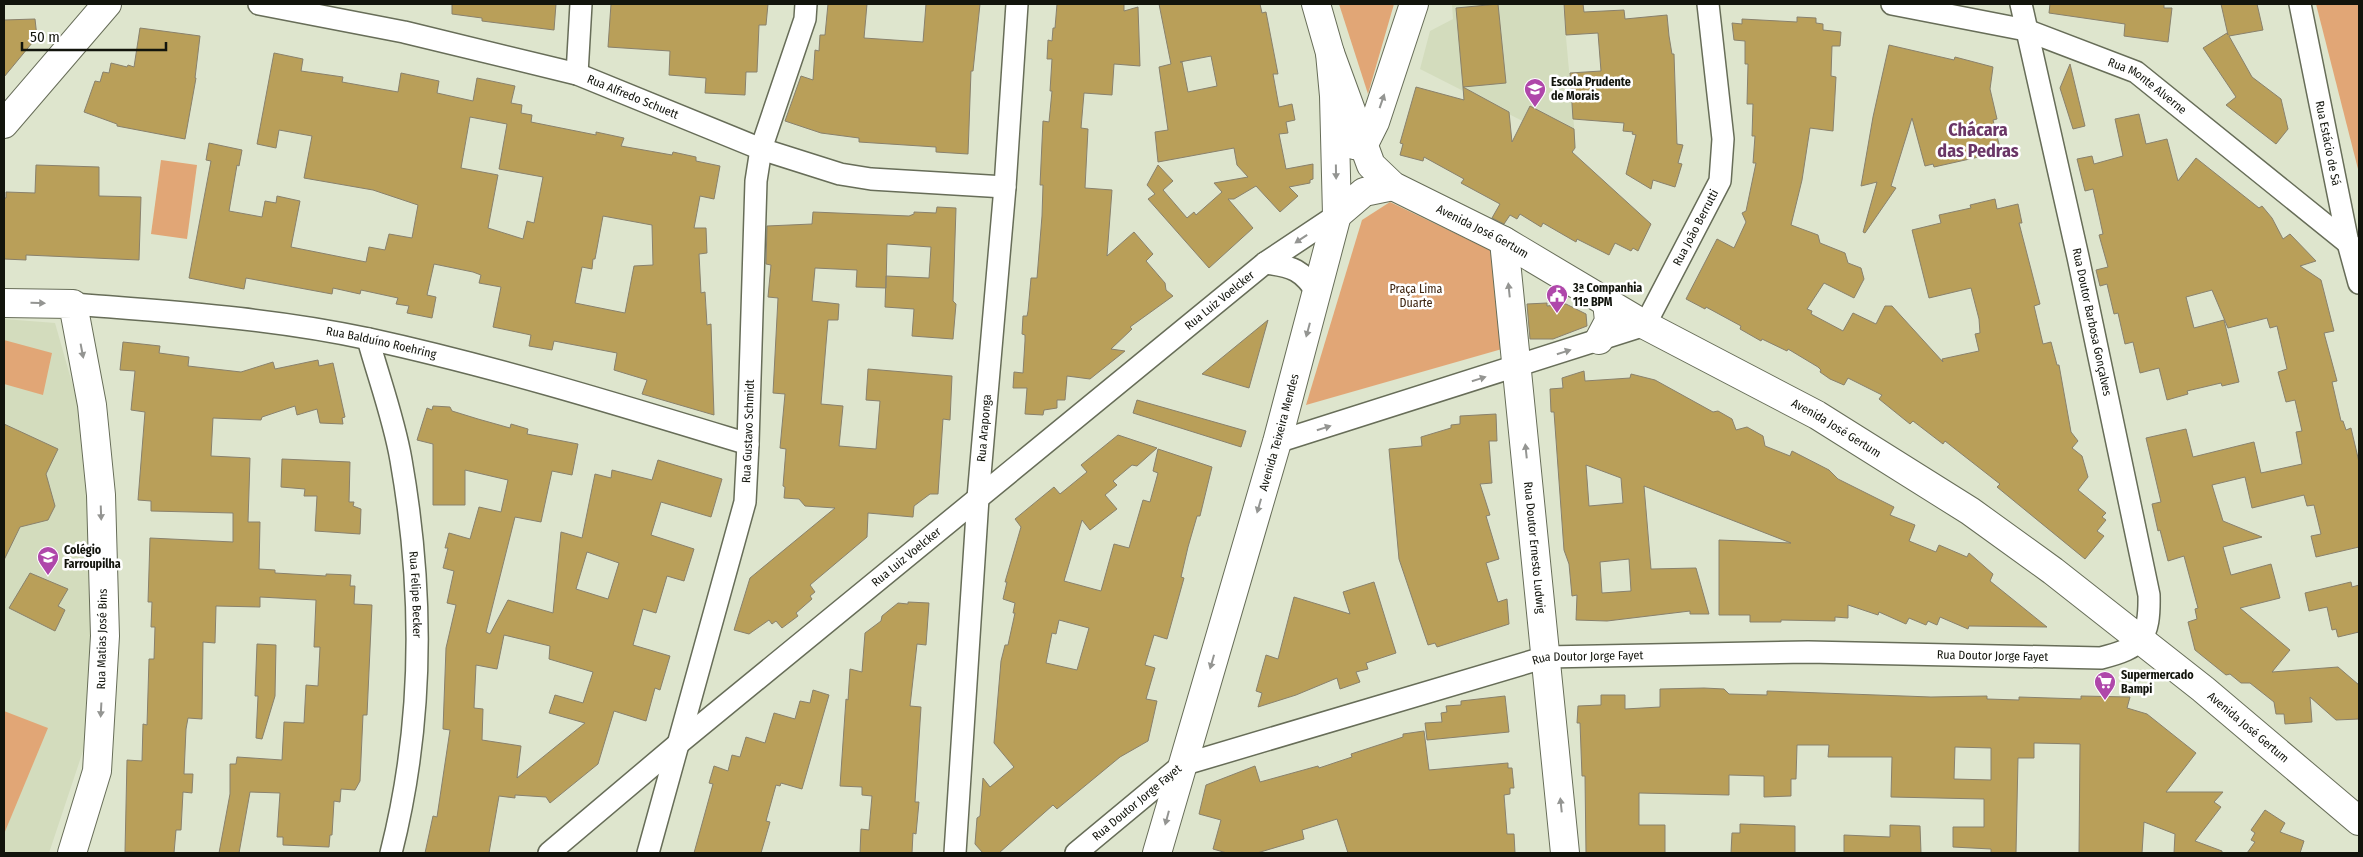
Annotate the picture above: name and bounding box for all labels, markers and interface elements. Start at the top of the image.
scale bar [22,20,166,52]
text: 50 m [30,28,60,46]
street label: Rua Monte Alverne [2106,55,2189,117]
street label: Rua Alfredo Schuett [585,72,681,122]
place label: Escola Prudente de Morais [1551,75,1631,103]
school or university icon: Escola Prudente de Morais [1523,77,1547,108]
one-way arrow [1378,93,1386,108]
street label: Rua Estácio de Sá [2313,100,2343,187]
district label: Chácara das Pedras [1937,119,2019,162]
one-way arrow [1332,164,1340,180]
street label: Rua João Berrutti [1670,187,1721,268]
street label: Avenida José Gertum [1434,202,1531,261]
one-way arrow [1294,234,1308,244]
street label: Rua Doutor Barbosa Gonçalves [2069,247,2115,397]
street label: Rua Luiz Voelcker [1182,267,1258,333]
place label: 3ª Companhia 11º BPM [1572,281,1642,309]
park label: Praça Lima Duarte [1390,282,1443,310]
one-way arrow [1505,282,1513,298]
public building icon: 3ª Companhia 11º BPM [1545,283,1569,314]
one-way arrow [31,299,47,307]
one-way arrow [1303,323,1311,338]
street label: Rua Balduíno Roehring [325,324,438,362]
one-way arrow [78,344,86,359]
one-way arrow [1557,347,1572,355]
street label: Avenida Teixeira Mendes [1256,372,1302,493]
one-way arrow [1472,375,1487,383]
street label: Rua Gustavo Schmidt [739,379,757,483]
street label: Rua Araponga [974,393,994,462]
street label: Avenida José Gertum [1789,396,1884,460]
one-way arrow [1317,423,1332,431]
one-way arrow [1522,443,1530,459]
street label: Rua Doutor Ernesto Ludwig [1521,481,1548,615]
one-way arrow [1254,498,1262,513]
one-way arrow [98,505,106,521]
street label: Rua Luiz Voelcker [869,524,944,589]
place label: Colégio Farroupilha [64,543,121,571]
school or university icon: Colégio Farroupilha [36,545,60,576]
street label: Rua Felipe Becker [406,551,424,639]
street label: Rua Matias José Bins [94,588,110,690]
street label: Rua Doutor Jorge Fayet [1530,648,1643,668]
street label: Rua Doutor Jorge Fayet [1937,648,2048,664]
one-way arrow [1208,654,1216,669]
place label: Supermercado Bampi [2121,668,2194,696]
supermarket icon: Supermercado Bampi [2093,670,2117,701]
street label: Avenida José Gertum [2205,689,2292,766]
one-way arrow [96,702,104,718]
street label: Rua Doutor Jorge Fayet [1089,762,1184,844]
one-way arrow [1556,796,1564,812]
one-way arrow [1163,810,1171,825]

